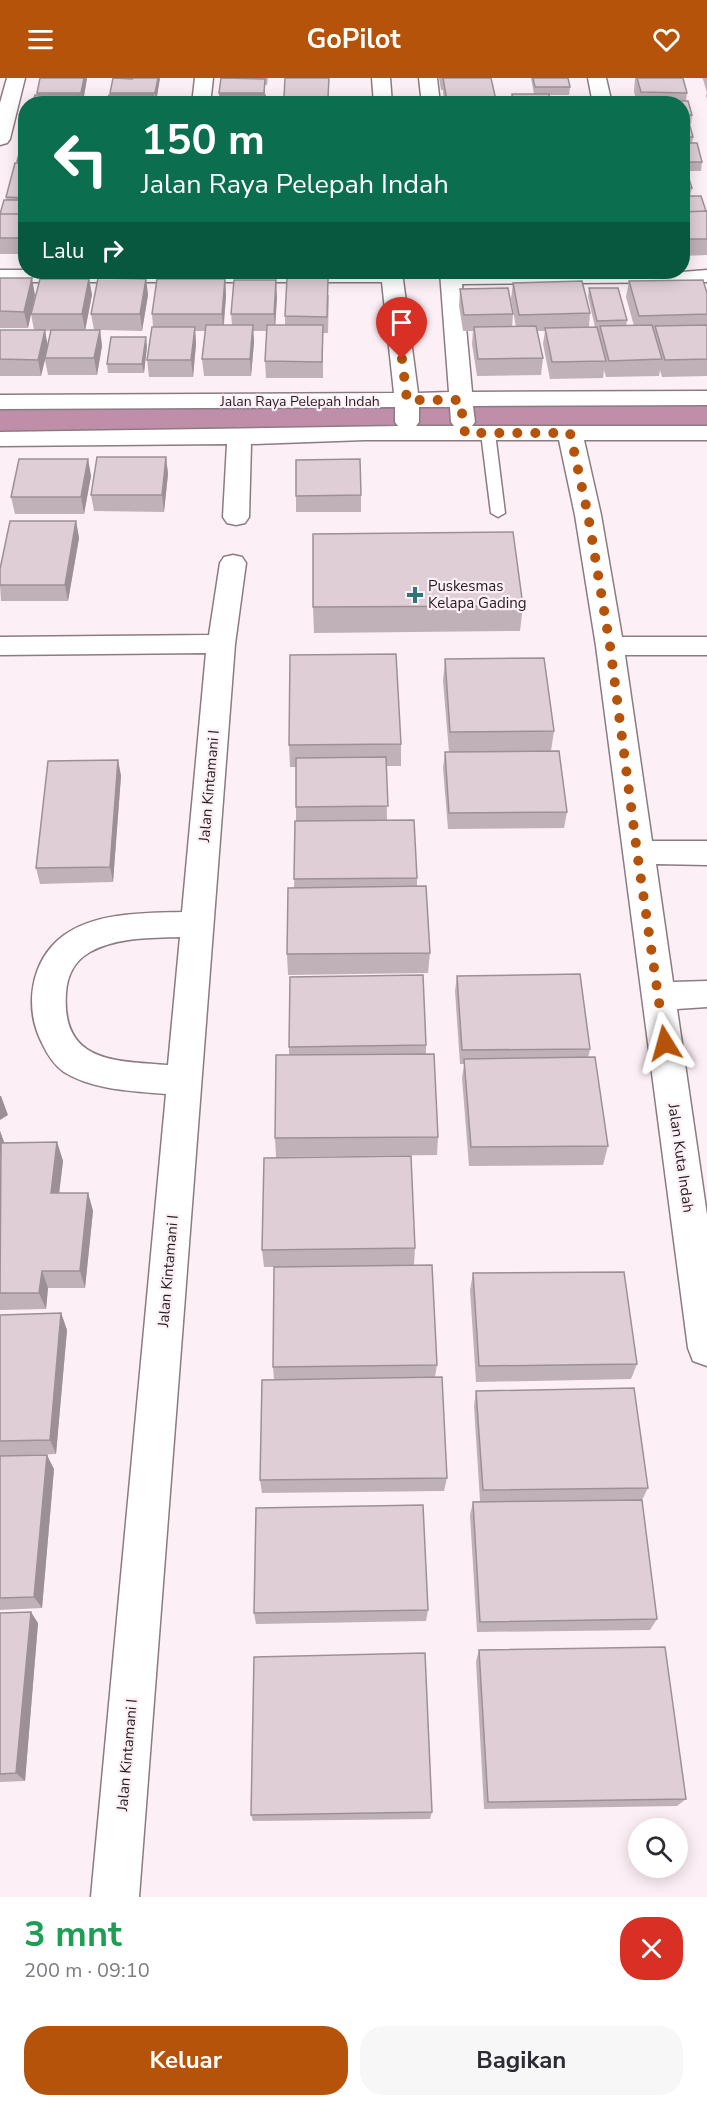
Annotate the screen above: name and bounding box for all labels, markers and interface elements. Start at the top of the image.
text: GoPilot [306,21,401,58]
icon: menu [24,23,57,56]
icon: heart [650,23,683,56]
text: 150 m [141,112,265,169]
icon: left [42,120,120,198]
text: Jalan Raya Pelepah Indah [141,166,449,203]
icon: right [96,234,129,267]
text: Lalu [42,236,84,266]
pin [376,297,427,359]
icon: arrive [385,306,418,339]
street label: Jalan Raya Pelepah Indah [219,392,380,411]
place label: Puskesmas Kelapa Gading [428,576,527,613]
marker: Puskesmas Kelapa Gading [406,586,424,604]
street label: Jalan Kintamani I [194,729,224,844]
position arrow [633,1011,697,1075]
street label: Jalan Kuta Indah [663,1101,699,1214]
street label: Jalan Kintamani I [153,1214,183,1329]
street label: Jalan Kintamani I [112,1698,142,1813]
map controls [628,1818,688,1878]
button: search [628,1818,688,1878]
text: 3 mnt [24,1910,122,1959]
button: close [620,1917,683,1980]
text: 200 m · 09:10 [24,1957,150,1984]
button: Keluar [24,2026,348,2095]
button: Bagikan [360,2026,683,2095]

